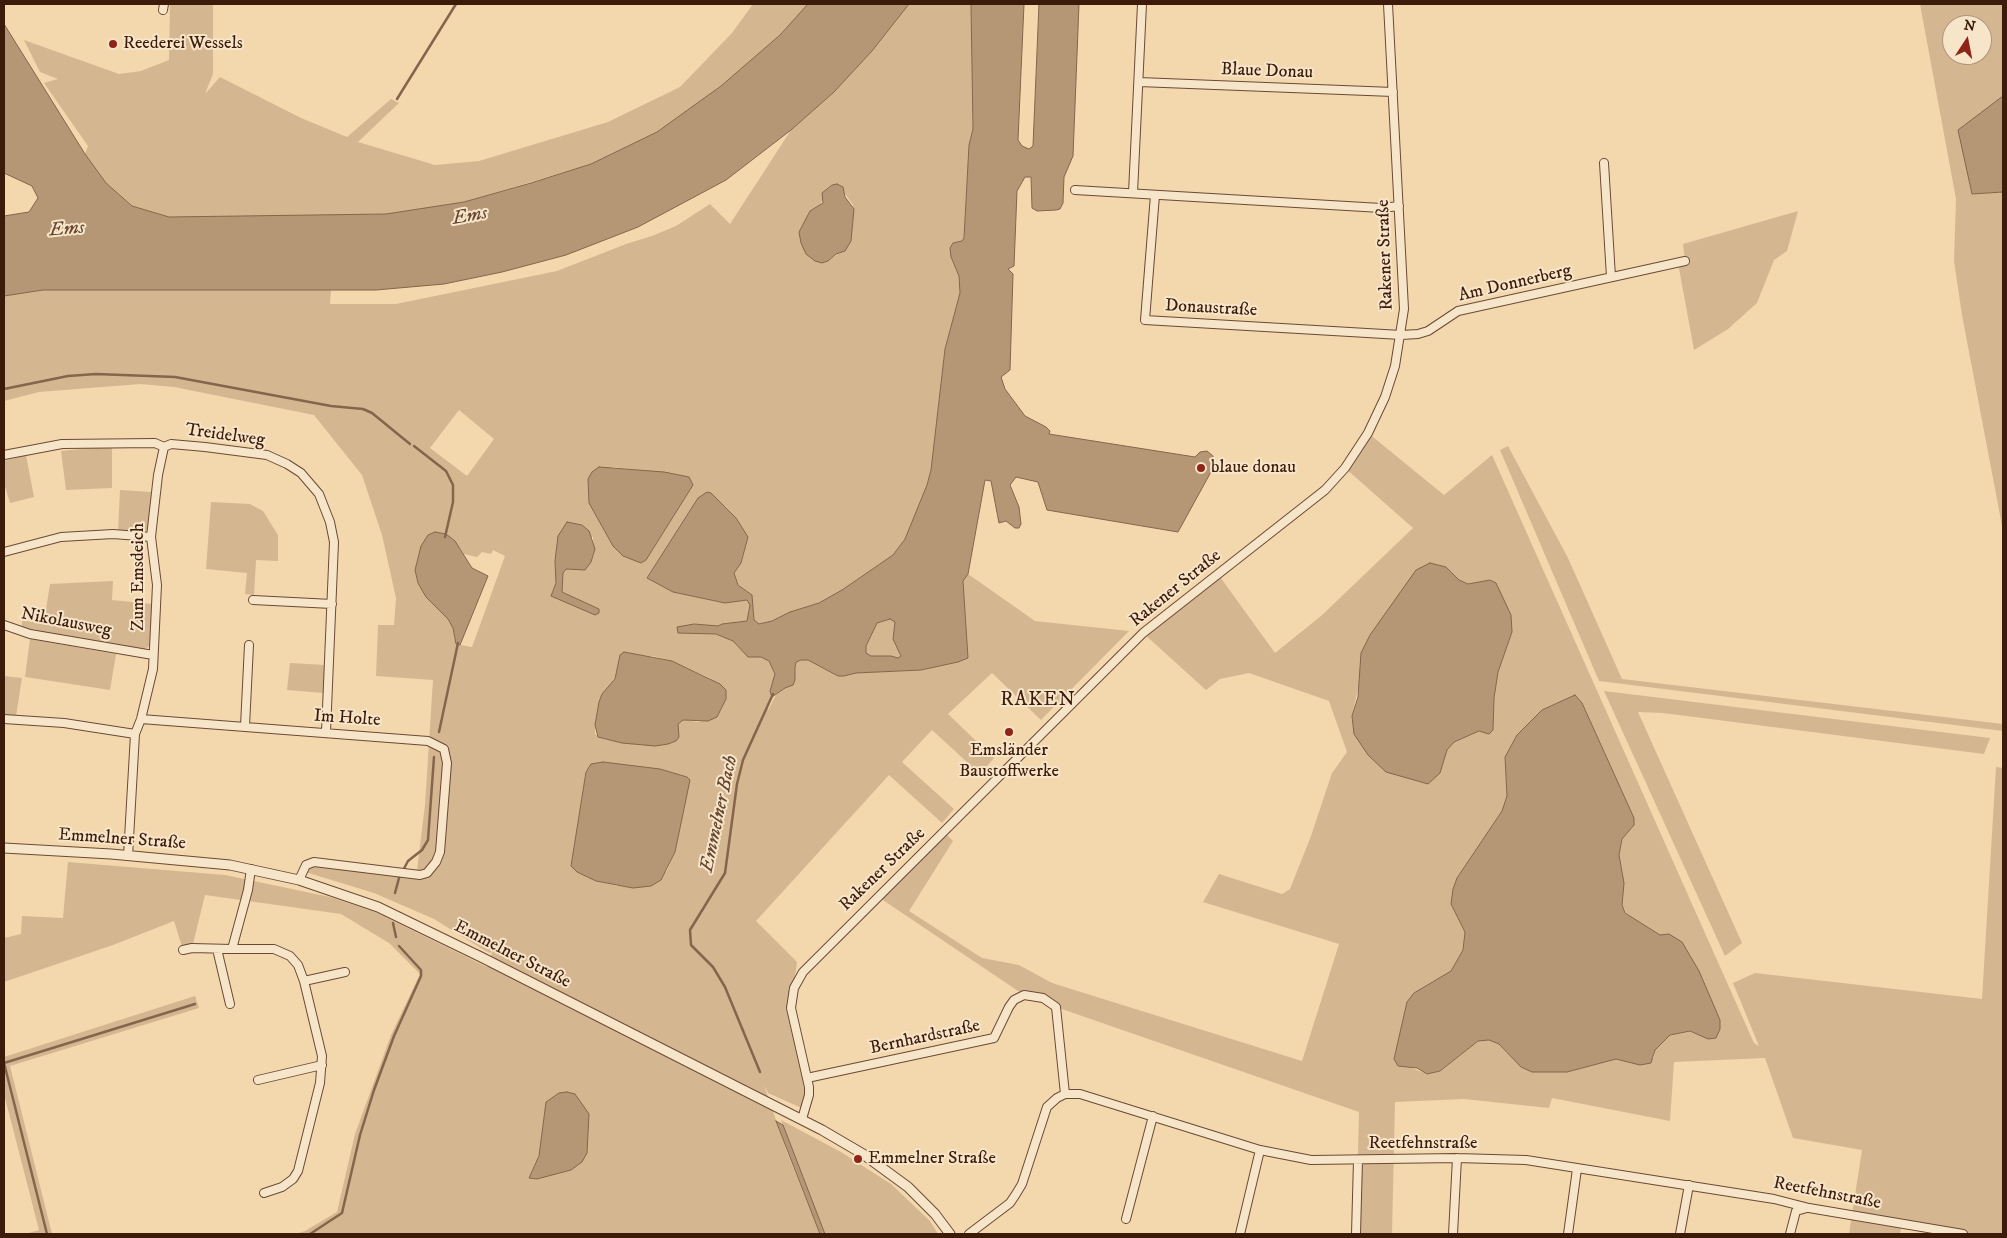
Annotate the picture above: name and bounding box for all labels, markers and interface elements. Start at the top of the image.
north arrow [1942,15,1992,65]
text: N [1962,16,1977,36]
place label: Reederei Wessels [123,33,243,55]
marker: Reederei Wessels [107,38,119,50]
street label: Blaue Donau [1221,60,1313,84]
street label: Rakener Straße [1373,199,1399,311]
water label: Ems [451,203,489,231]
water label: Ems [49,217,85,243]
street label: Am Donnerberg [1456,261,1574,307]
street label: Donaustraße [1164,296,1258,322]
street label: Treidelweg [184,420,266,452]
place label: blaue donau [1211,457,1296,479]
marker: blaue donau [1195,462,1207,474]
street label: Zum Emsdeich [128,523,150,631]
street label: Rakener Straße [1126,546,1226,632]
street label: Nikolausweg [19,604,113,642]
district label: RAKEN [1000,689,1076,713]
street label: Im Holte [313,706,381,732]
marker: Emsländer Baustoffwerke [1003,726,1015,738]
place label: Emsländer Baustoffwerke [959,740,1059,782]
water label: Emmelner Bach [697,754,743,874]
street label: Rakener Straße [836,824,930,916]
street label: Emmelner Straße [57,825,187,855]
street label: Emmelner Straße [450,916,574,994]
street label: Bernhardstraße [868,1016,982,1060]
street label: Reetfehnstraße [1369,1133,1477,1155]
place label: Emmelner Straße [868,1148,996,1170]
marker: Emmelner Straße [852,1153,864,1165]
street label: Reetfehnstraße [1771,1173,1883,1215]

